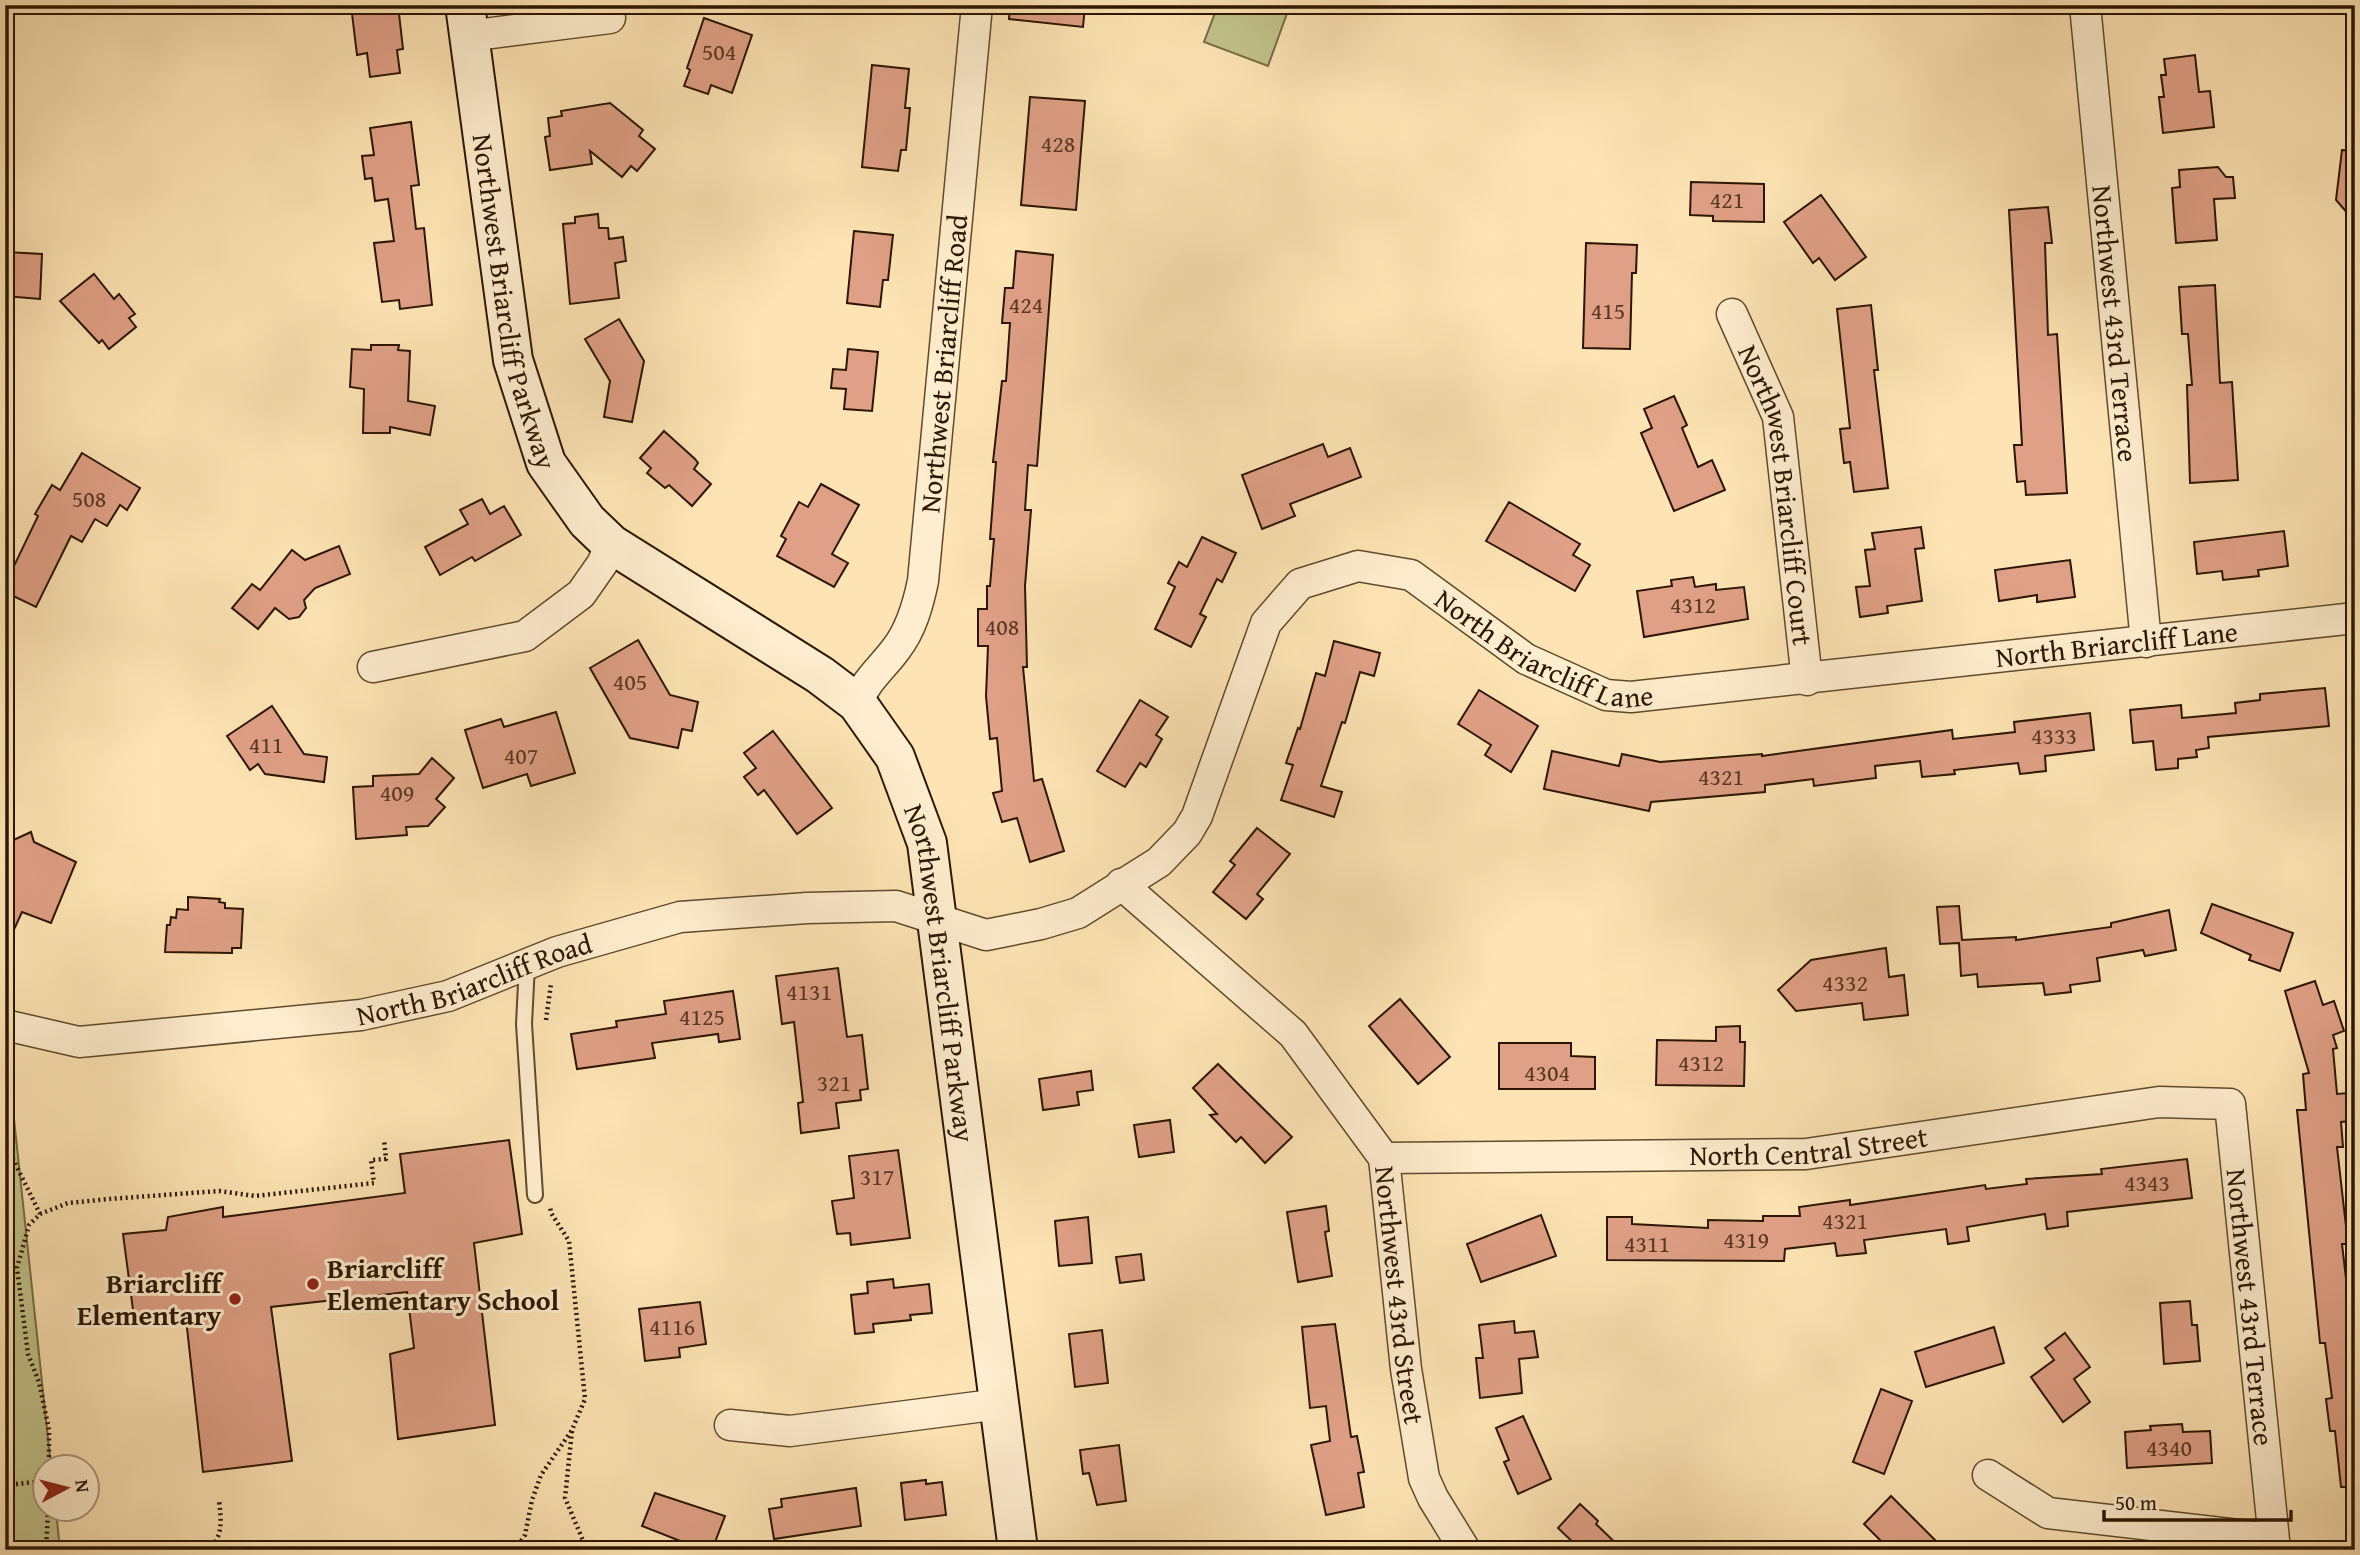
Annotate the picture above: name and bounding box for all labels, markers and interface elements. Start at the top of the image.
house number: 504 [702,34,736,69]
house number: 428 [1041,126,1075,161]
street label: Northwest Briarcliff Parkway [463,131,568,474]
house number: 421 [1710,182,1744,217]
street label: Northwest 43rd Terrace [2082,183,2150,464]
street label: Northwest Briarcliff Road [908,213,977,515]
house number: 424 [1009,287,1043,322]
house number: 415 [1591,293,1625,328]
street label: Northwest Briarcliff Court [1728,338,1824,648]
house number: 508 [72,481,106,516]
street label: North Briarcliff Lane [1427,578,1655,718]
house number: 4312 [1670,587,1716,622]
house number: 408 [985,609,1019,644]
street label: North Briarcliff Lane [1993,610,2240,677]
house number: 405 [613,664,647,699]
house number: 4333 [2031,718,2077,753]
house number: 411 [249,727,283,762]
house number: 407 [504,738,538,773]
house number: 4321 [1698,759,1744,794]
house number: 409 [380,775,414,810]
street label: Northwest Briarcliff Parkway [894,798,986,1144]
street label: North Briarcliff Road [352,922,596,1035]
house number: 4332 [1822,965,1868,1000]
house number: 4131 [786,974,832,1009]
house number: 4125 [679,999,725,1034]
house number: 4312 [1678,1045,1724,1080]
house number: 4304 [1524,1055,1570,1090]
house number: 321 [817,1065,851,1100]
street label: North Central Street [1689,1115,1930,1175]
house number: 317 [860,1159,894,1194]
street label: Northwest 43rd Street [1365,1164,1436,1427]
house number: 4343 [2124,1165,2170,1200]
street label: Northwest 43rd Terrace [2217,1167,2285,1447]
house number: 4321 [1822,1203,1868,1238]
house number: 4319 [1723,1222,1769,1257]
house number: 4311 [1624,1226,1670,1261]
place label: Briarcliff Elementary School [327,1247,560,1320]
place label: Briarcliff Elementary [77,1262,224,1335]
marker: Briarcliff Elementary School [305,1276,321,1292]
marker: Briarcliff Elementary [227,1291,243,1307]
house number: 4116 [649,1309,695,1344]
house number: 4340 [2146,1430,2192,1465]
north arrow [32,1454,102,1524]
text: N [68,1478,98,1494]
scale bar [2104,1478,2292,1522]
text: 50 m [2115,1487,2157,1518]

